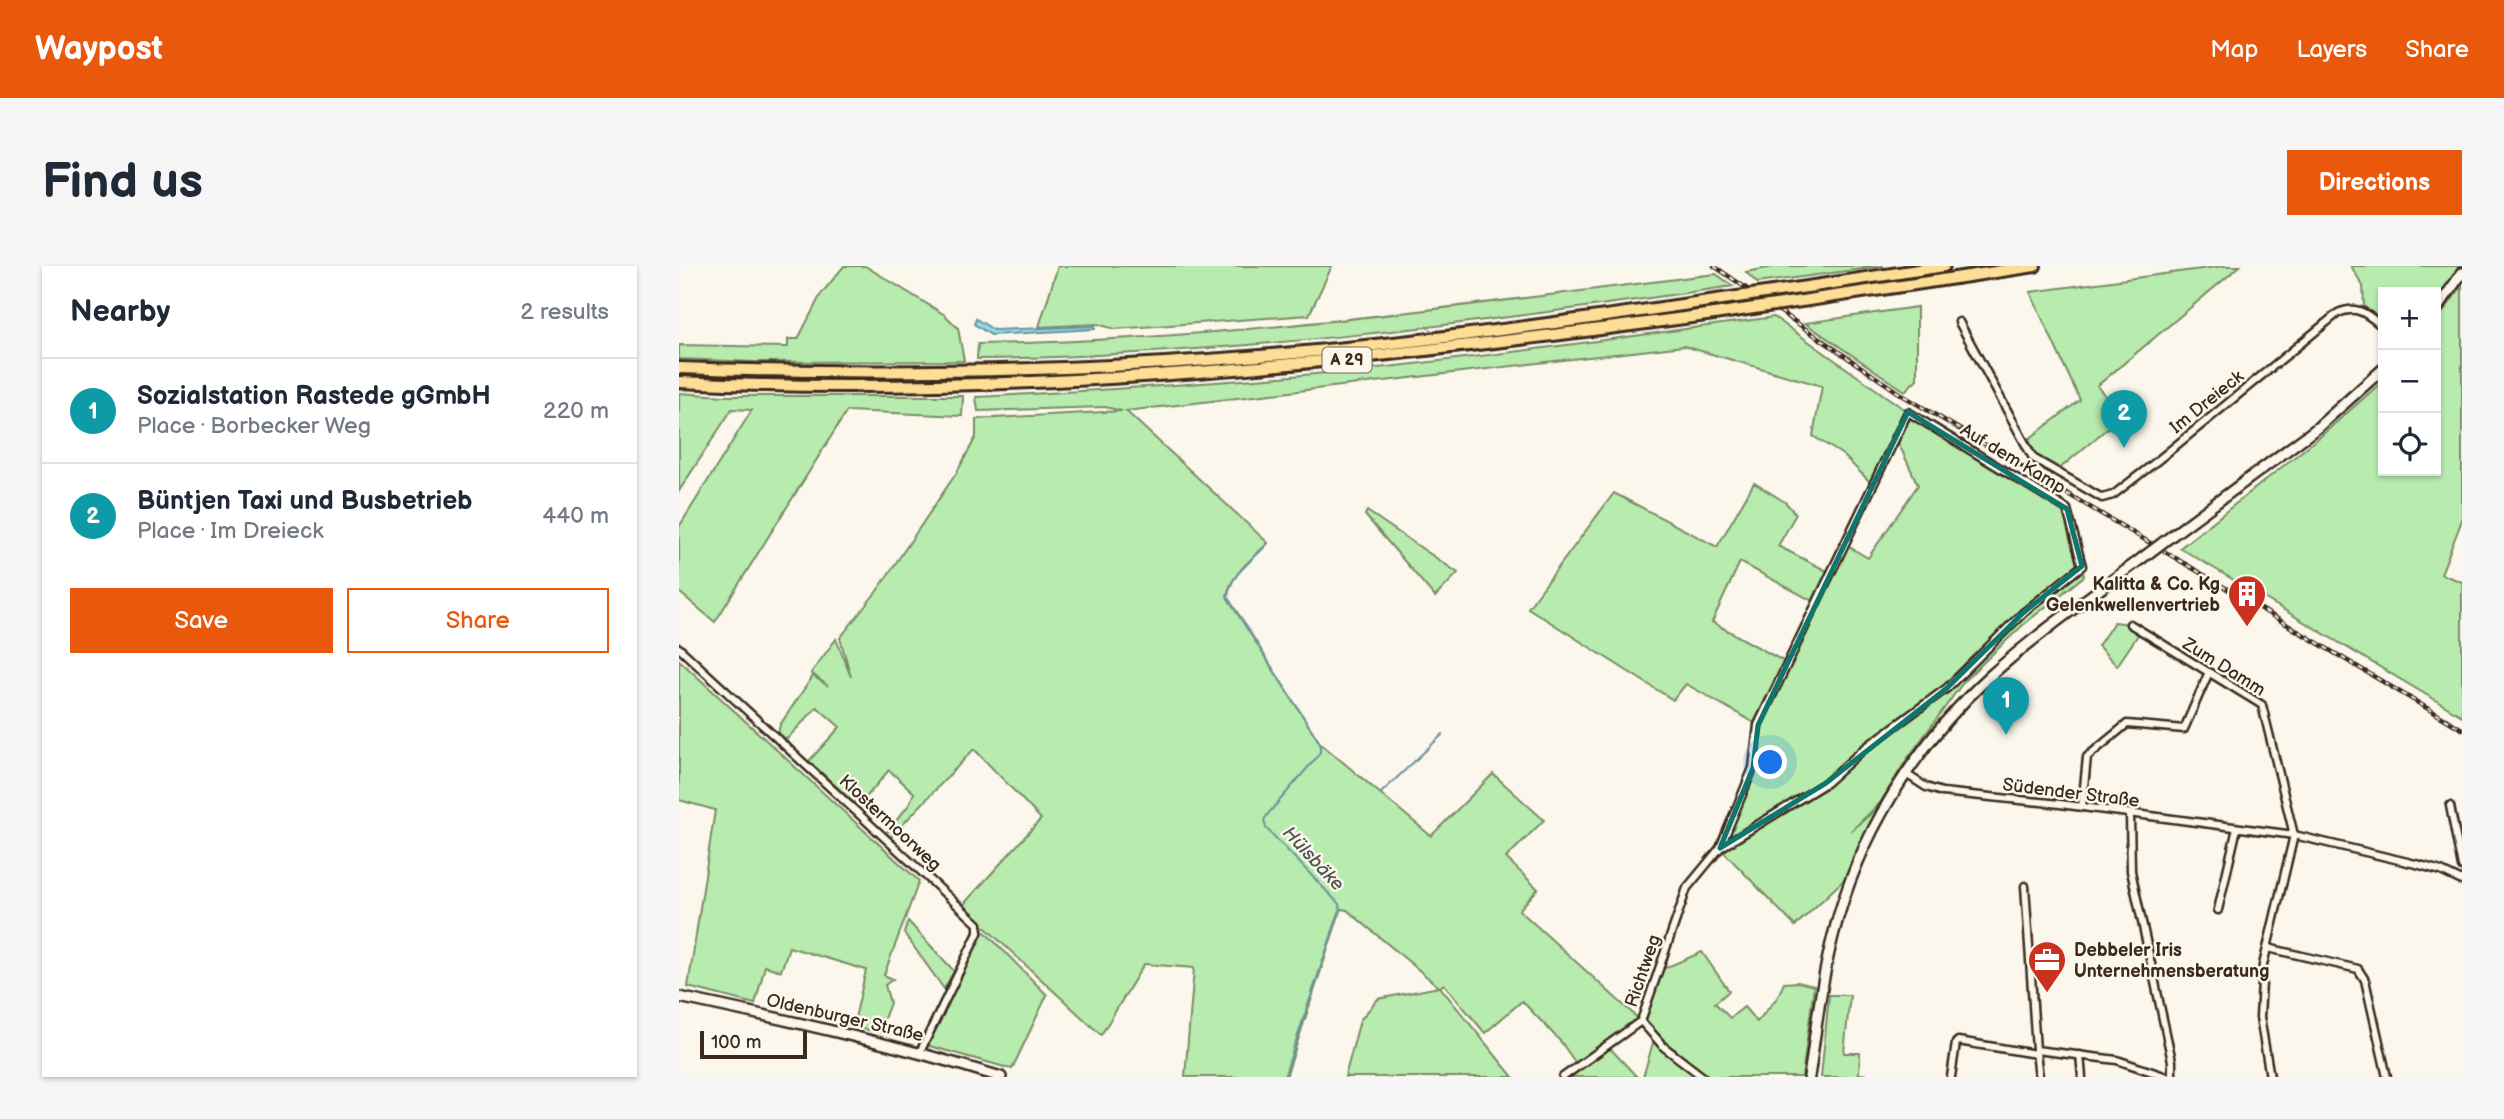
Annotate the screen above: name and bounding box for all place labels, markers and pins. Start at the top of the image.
pin: 2 [2101,390,2147,448]
building icon: Kalitta & Co. Kg Gelenkwellenvertrieb [2226,573,2268,628]
place label: Kalitta & Co. Kg Gelenkwellenvertrieb [2046,574,2220,616]
pin: 1 [1983,677,2029,735]
office icon: Debbeler Iris Unternehmensberatung [2026,939,2068,994]
place label: Debbeler Iris Unternehmensberatung [2074,940,2269,982]

